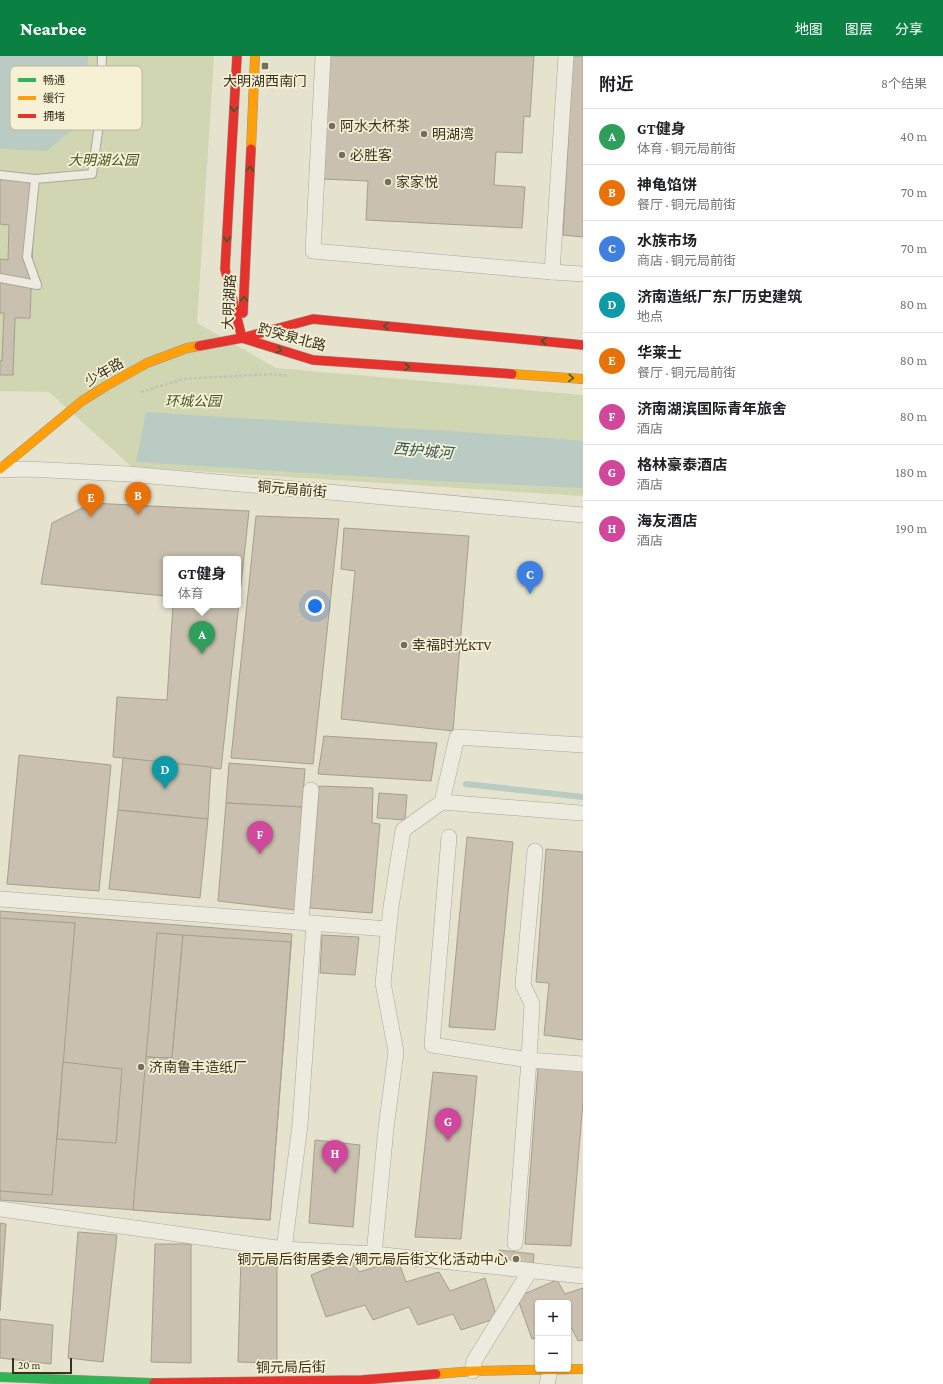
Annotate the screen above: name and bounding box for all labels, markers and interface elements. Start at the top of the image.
text: Nearbee [20,18,86,39]
text: 地图 [795,21,823,37]
text: 图层 [845,21,873,37]
text: 分享 [895,21,923,37]
marker: 大明湖西南门 [260,61,270,71]
legend [10,66,142,130]
place label: 大明湖西南门 [223,73,307,89]
text: 畅通 [43,74,65,86]
text: 附近 [599,75,633,94]
text: 8个结果 [881,76,927,91]
text: 缓行 [43,92,65,104]
one-way arrow [230,106,239,112]
text: 拥堵 [43,110,65,122]
place label: 阿水大杯茶 [340,118,410,134]
marker: 阿水大杯茶 [327,121,337,131]
text: GT健身 [637,121,686,137]
place label: 明湖湾 [432,126,474,142]
marker: 明湖湾 [419,129,429,139]
text: A [608,129,616,144]
text: 40 m [900,129,927,144]
text: 体育 · 铜元局前街 [637,141,736,156]
place label: 必胜客 [350,147,392,163]
marker: 必胜客 [337,150,347,160]
park label: 大明湖公园 [68,152,140,168]
one-way arrow [245,166,254,172]
place label: 家家悦 [396,174,438,190]
marker: 家家悦 [383,177,393,187]
text: 神龟馅饼 [637,177,697,193]
text: B [608,185,616,200]
text: 70 m [901,185,927,200]
text: 餐厅 · 铜元局前街 [637,197,736,212]
text: 水族市场 [637,233,697,249]
one-way arrow [222,236,231,242]
text: C [608,241,616,256]
text: 70 m [901,241,927,256]
text: 商店 · 铜元局前街 [637,253,736,268]
street label: 大明湖路 [220,274,238,330]
text: 济南造纸厂东厂历史建筑 [637,289,802,305]
one-way arrow [239,296,248,302]
text: D [608,297,616,312]
text: 80 m [900,297,927,312]
text: 地点 [637,309,663,324]
street label: 趵突泉北路 [256,320,328,354]
one-way arrow [383,322,389,331]
one-way arrow [541,337,547,346]
one-way arrow [275,345,282,354]
text: 华莱士 [637,345,682,361]
text: E [608,353,616,368]
text: 80 m [900,353,927,368]
street label: 少年路 [82,355,126,389]
one-way arrow [404,362,410,371]
text: 餐厅 · 铜元局前街 [637,365,736,380]
one-way arrow [568,373,574,382]
park label: 环城公园 [165,393,223,409]
text: 济南湖滨国际青年旅舍 [637,401,787,417]
text: F [609,409,615,424]
text: 80 m [900,409,927,424]
text: 酒店 [637,421,663,436]
water label: 西护城河 [392,440,457,462]
text: 格林豪泰酒店 [637,457,727,473]
text: G [608,465,616,480]
text: 180 m [895,465,927,480]
text: 酒店 [637,477,663,492]
street label: 铜元局前街 [256,478,328,500]
pin: B [125,482,151,515]
pin: E [78,484,104,517]
text: 海友酒店 [637,513,697,529]
text: H [608,521,616,536]
text: 190 m [896,521,927,536]
text: 酒店 [637,533,663,548]
popup [163,556,241,608]
pin: C [517,561,543,594]
text: GT健身 [178,566,226,582]
text: 体育 [178,586,204,601]
your location [305,596,325,616]
pin: A [189,621,215,654]
place label: 幸福时光KTV [412,637,492,653]
marker: 幸福时光KTV [399,640,409,650]
pin: D [152,756,178,789]
pin: F [247,821,273,854]
place label: 济南鲁丰造纸厂 [149,1059,247,1075]
marker: 济南鲁丰造纸厂 [136,1062,146,1072]
pin: G [435,1108,461,1141]
pin: H [322,1140,348,1173]
place label: 铜元局后街居委会/铜元局后街文化活动中心 [237,1251,508,1267]
marker: 铜元局后街居委会/铜元局后街文化活动中心 [511,1254,521,1264]
map controls [535,1300,571,1372]
button: + [535,1300,571,1336]
button: − [535,1336,571,1372]
scale bar [12,1356,72,1375]
street label: 铜元局后街 [256,1358,326,1376]
text: 20 m [18,1359,40,1371]

